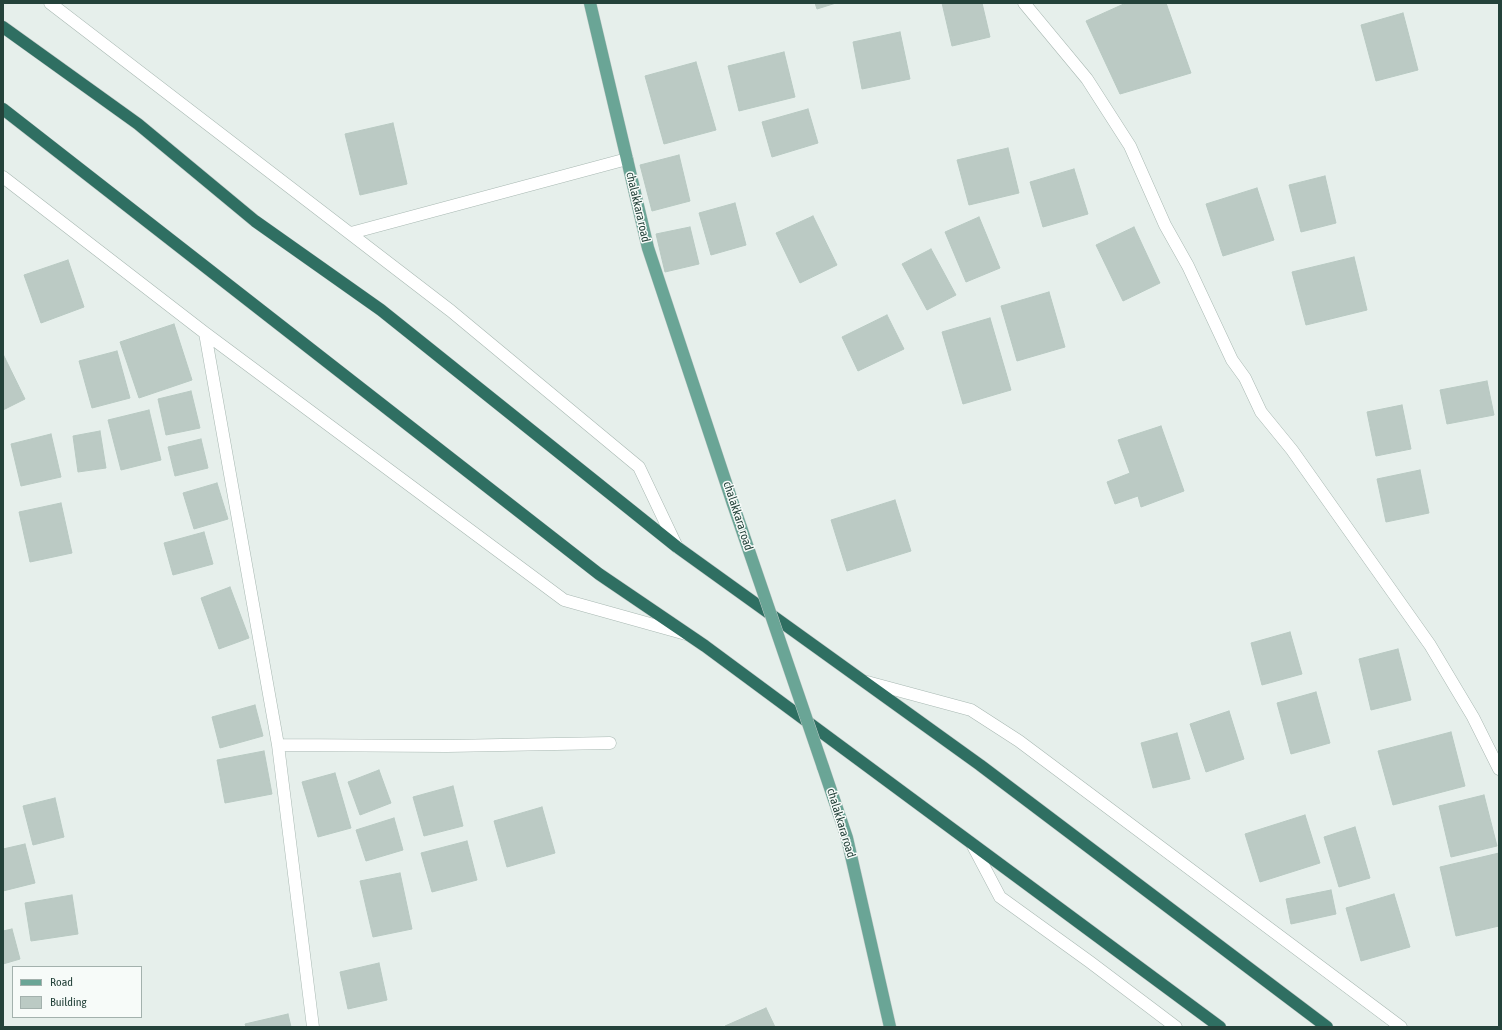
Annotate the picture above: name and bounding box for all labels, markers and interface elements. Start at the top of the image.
street label: chalakkara road [623,170,653,244]
street label: chalakkara road [720,480,756,552]
street label: chalakkara road [824,787,858,859]
legend [12,966,142,1018]
text: Road [50,975,73,989]
text: Building [50,995,87,1009]

